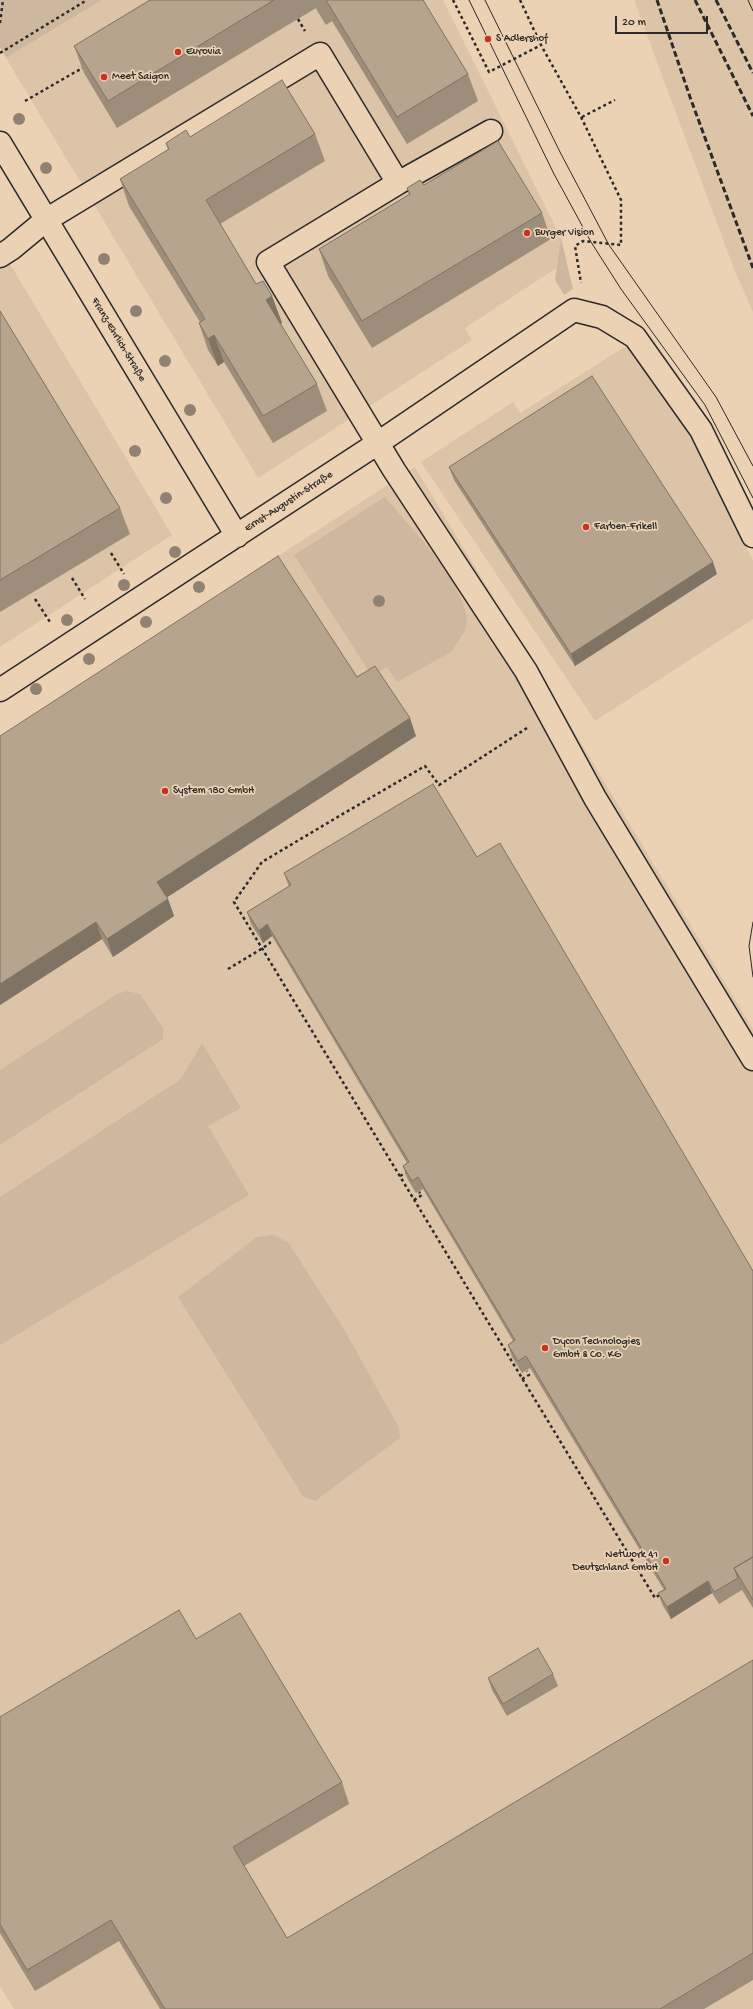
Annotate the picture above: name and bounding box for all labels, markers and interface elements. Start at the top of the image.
scale bar [617,8,710,34]
text: 20 m [622,16,646,30]
place label: S Adlershof [496,32,548,46]
marker: S Adlershof [483,34,493,44]
place label: Eurovia [186,45,221,59]
marker: Eurovia [173,47,183,57]
place label: Meet Saigon [112,70,169,84]
marker: Meet Saigon [99,72,109,82]
place label: Burger Vision [535,226,594,240]
marker: Burger Vision [522,228,532,238]
street label: Franz-Ehrlich-Straße [88,296,148,384]
street label: Ernst-Augustin-Straße [242,469,336,535]
place label: Farben-Frikell [594,520,657,534]
marker: Farben-Frikell [581,522,591,532]
place label: System 180 GmbH [173,784,254,798]
marker: System 180 GmbH [160,786,170,796]
place label: Dycon Technologies GmbH & Co. KG [553,1335,640,1361]
marker: Dycon Technologies GmbH & Co. KG [540,1343,550,1353]
place label: Network 41 Deutschland GmbH [572,1548,658,1574]
marker: Network 41 Deutschland GmbH [661,1556,671,1566]

